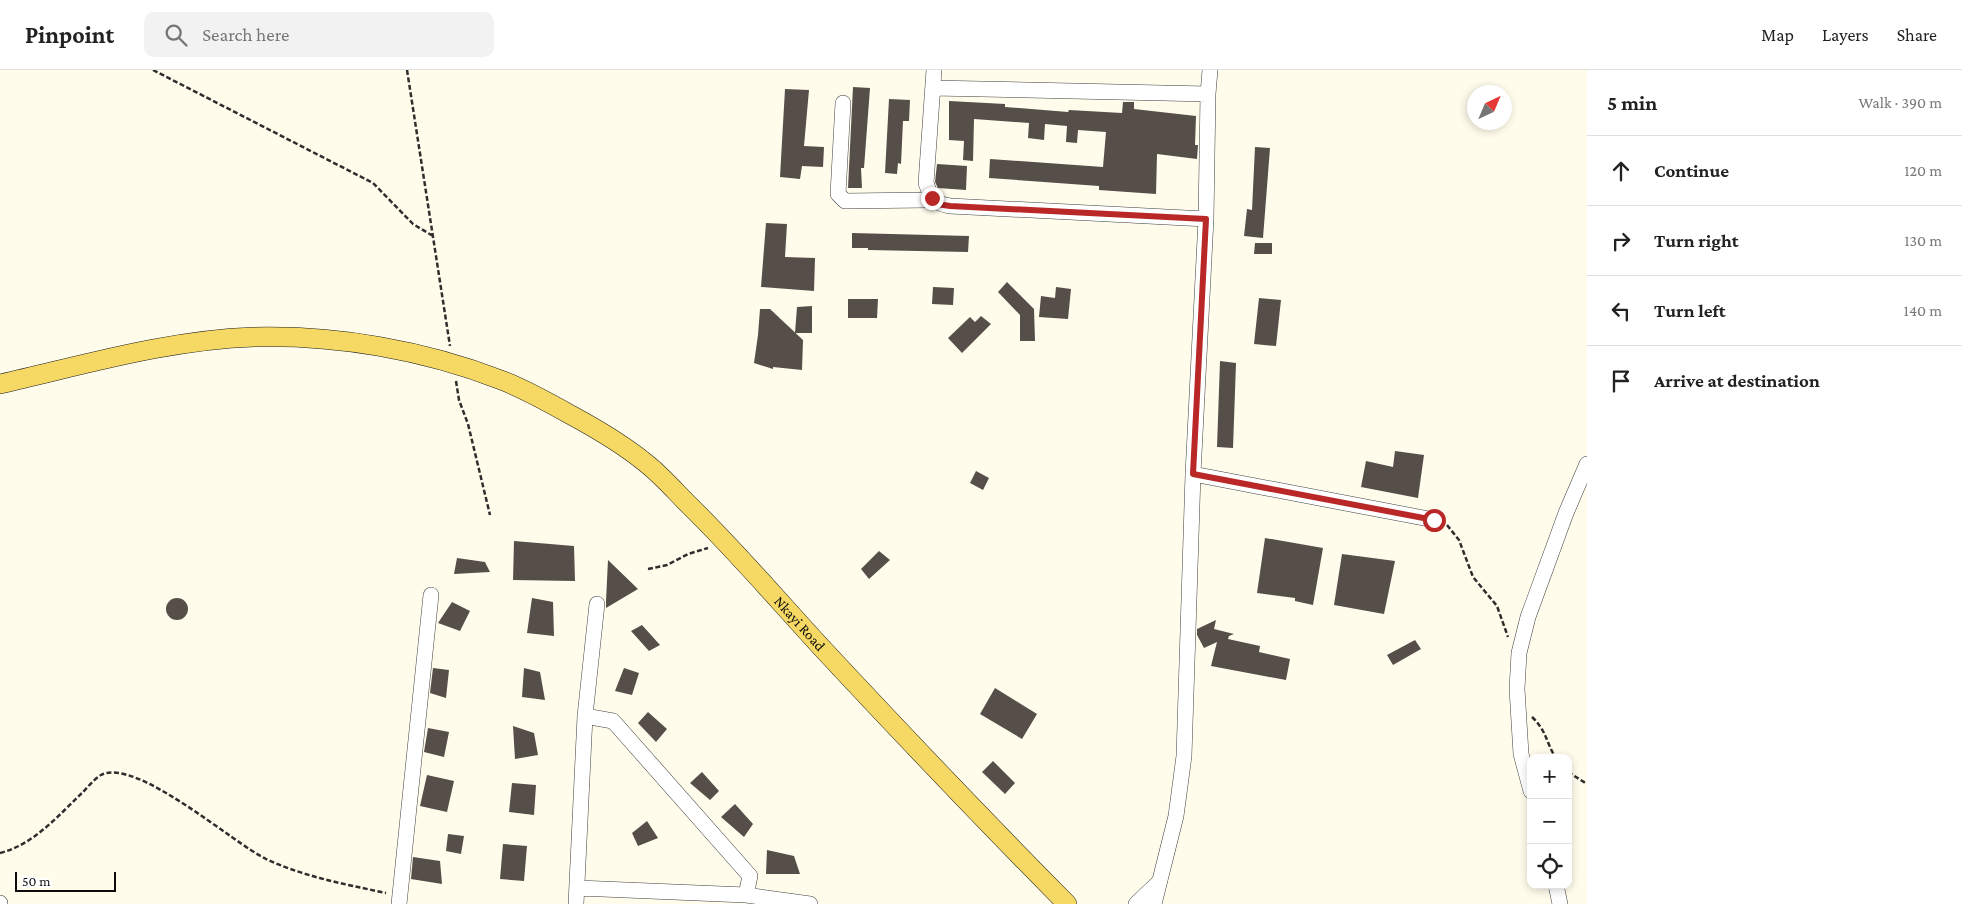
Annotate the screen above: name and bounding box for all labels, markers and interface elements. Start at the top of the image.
search box [144,12,494,57]
text: Pinpoint [25,21,114,48]
icon: search [162,21,190,49]
text: Search here [202,24,289,45]
text: Map [1761,25,1794,45]
text: Layers [1822,25,1869,45]
text: Share [1897,25,1937,45]
north arrow [1467,85,1512,130]
text: 5 min [1607,91,1657,115]
text: Walk · 390 m [1858,94,1942,111]
icon: ahead [1607,157,1635,185]
text: Continue [1654,160,1729,181]
text: 120 m [1904,162,1942,179]
route end [921,187,944,210]
icon: right [1607,227,1635,255]
text: Turn right [1654,230,1739,251]
text: 130 m [1904,232,1942,249]
icon: left [1607,297,1635,325]
text: Turn left [1654,300,1726,321]
text: 140 m [1904,302,1942,319]
icon: arrive [1607,367,1635,395]
text: Arrive at destination [1654,370,1820,391]
route start [1423,509,1446,532]
street label: Nkayi Road [771,593,829,654]
map controls [1527,754,1572,889]
button: + [1527,754,1572,799]
button: − [1527,799,1572,844]
button: locate [1527,844,1572,889]
scale bar [15,869,116,892]
text: 50 m [22,873,50,889]

